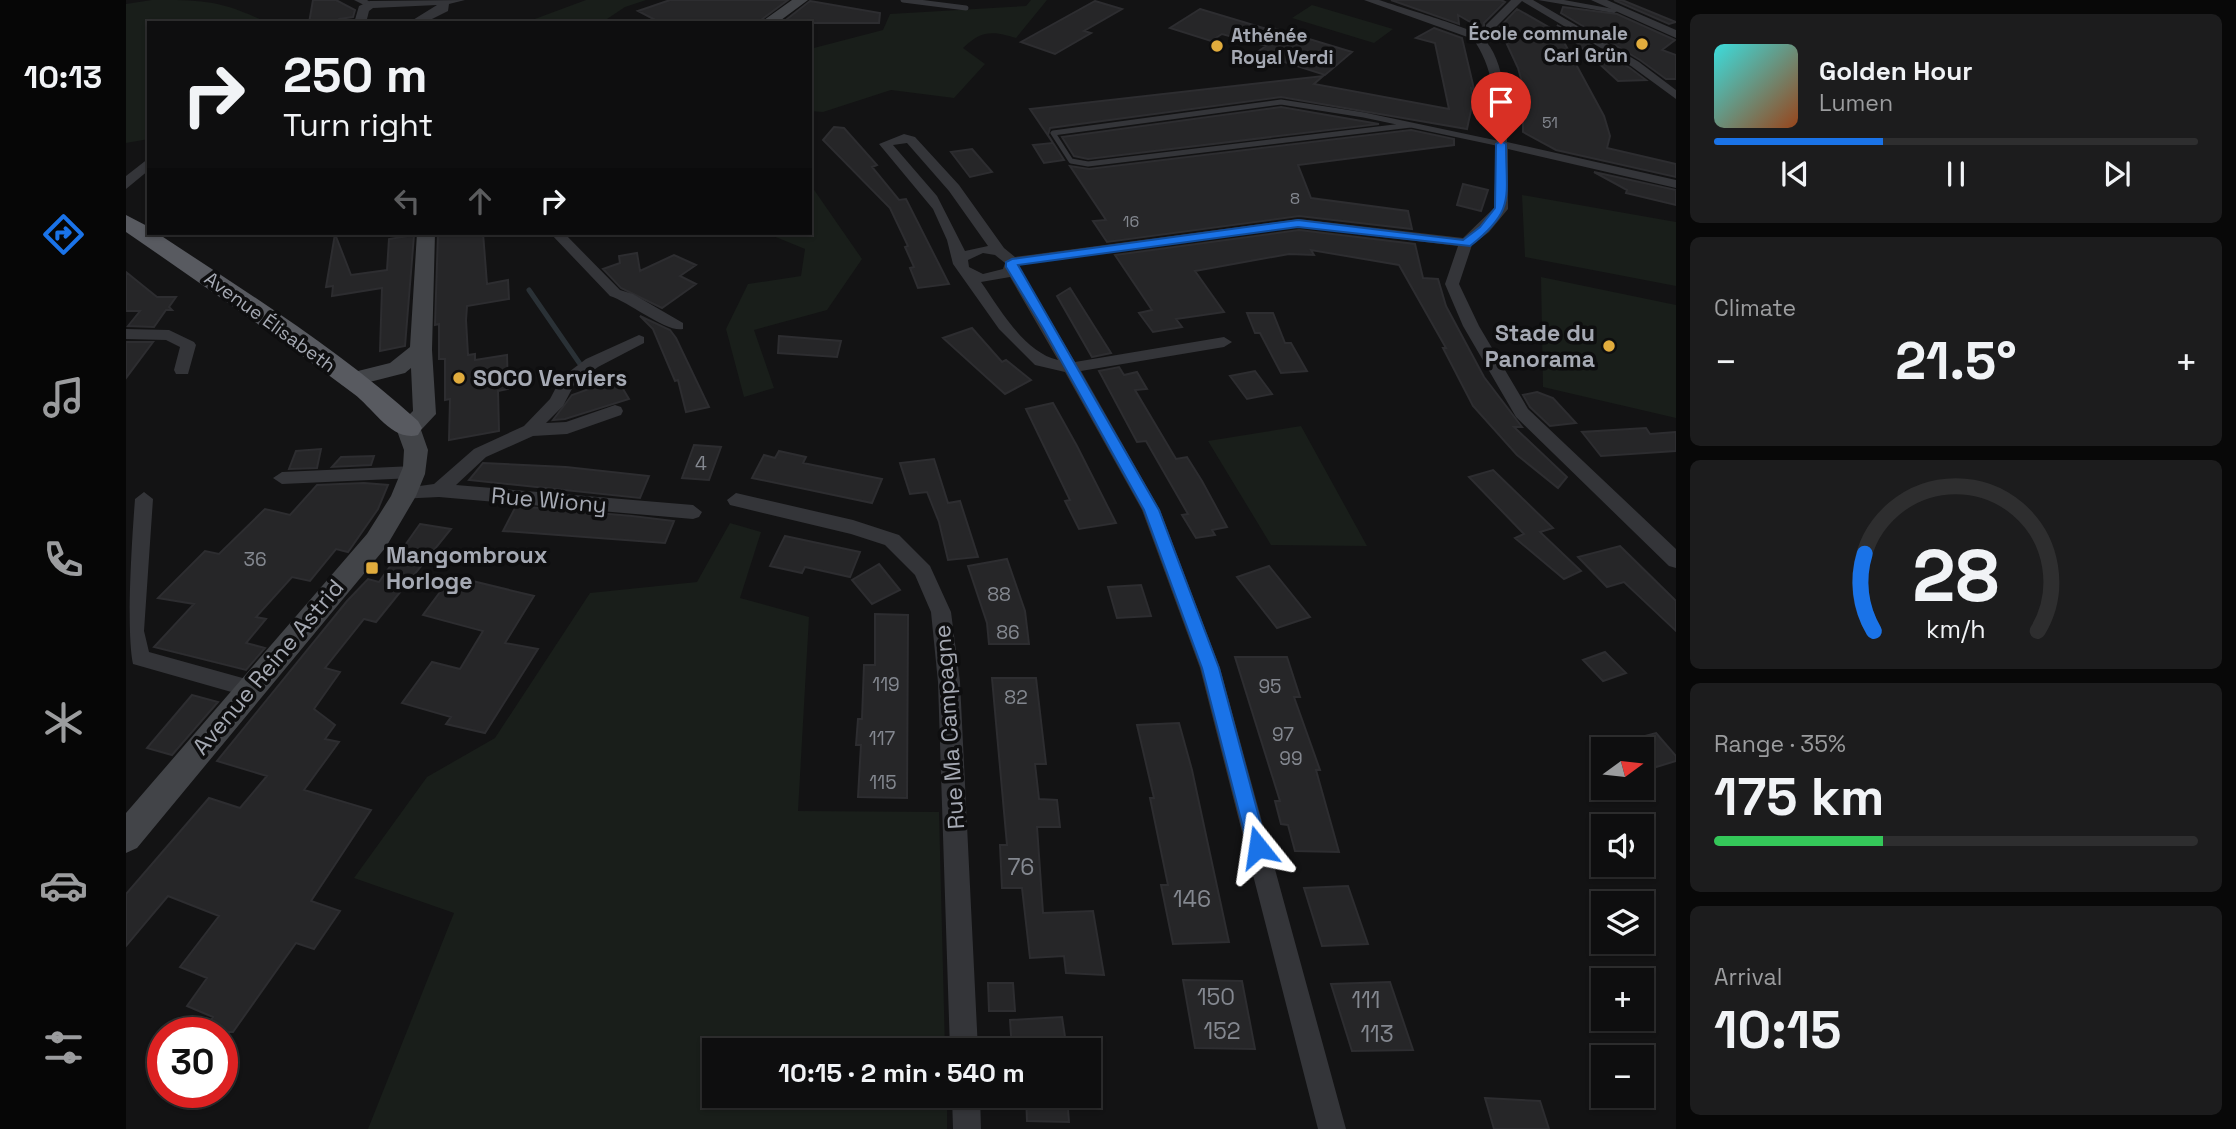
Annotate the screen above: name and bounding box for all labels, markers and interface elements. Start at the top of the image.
place label: École communale Carl Grün [1468,21,1628,68]
place label: Athénée Royal Verdi [1231,23,1333,70]
marker: École communale Carl Grün [1634,36,1650,52]
marker: Athénée Royal Verdi [1209,38,1225,54]
text: 250 m [283,44,428,106]
icon: right [168,49,259,140]
text: Golden Hour [1819,54,1973,88]
text: 10:13 [24,57,102,97]
pin [1471,72,1531,144]
icon: arrive [1482,83,1520,121]
text: Lumen [1819,88,1893,118]
text: Turn right [283,105,433,145]
house number: 51 [1542,112,1558,133]
icon: previous [1776,155,1814,193]
icon: pause [1937,155,1975,193]
icon: next [2098,155,2136,193]
icon: left [388,182,426,220]
icon: ahead [461,182,499,220]
icon: right [534,182,572,220]
house number: 8 [1290,188,1300,209]
icon: directions [39,210,88,259]
house number: 16 [1123,211,1139,232]
street label: Avenue Élisabeth [199,266,341,378]
text: Climate [1714,293,1796,323]
place label: Stade du Panorama [1485,318,1595,374]
text: 21.5° [1895,328,2017,394]
marker: Stade du Panorama [1601,338,1617,354]
text: − [1714,338,1738,386]
text: + [2174,338,2198,386]
place label: SOCO Verviers [473,363,627,393]
marker: SOCO Verviers [451,370,467,386]
icon: music [39,373,88,422]
house number: 4 [695,451,707,476]
street label: Rue Wiony [490,480,608,520]
text: 28 [1913,529,1999,622]
icon: phone [39,535,88,584]
place label: Mangombroux Horloge [386,540,548,596]
house number: 36 [243,547,267,572]
marker: Mangombroux Horloge [364,560,380,576]
street label: Avenue Reine Astrid [186,573,350,761]
house number: 88 [987,582,1011,607]
text: km/h [1926,612,1986,644]
house number: 86 [996,620,1020,645]
street label: Rue Ma Campagne [927,624,971,830]
house number: 119 [872,672,900,697]
house number: 95 [1258,674,1282,699]
house number: 82 [1004,685,1028,710]
icon: climate [39,698,88,747]
house number: 97 [1272,722,1294,747]
house number: 117 [869,726,896,751]
text: Range · 35% [1714,729,1846,759]
north arrow [1591,737,1654,800]
map controls [1591,737,1654,1108]
house number: 99 [1279,746,1303,771]
text: 175 km [1714,764,1884,830]
house number: 115 [869,770,897,795]
position arrow [1221,810,1295,884]
button: sound [1591,814,1654,877]
house number: 76 [1008,852,1034,882]
icon: car [39,861,88,910]
house number: 146 [1173,884,1211,914]
button: layers [1591,891,1654,954]
text: Arrival [1714,962,1782,992]
button: + [1591,968,1654,1031]
house number: 150 [1197,982,1235,1012]
house number: 111 [1352,985,1380,1015]
text: 10:15 [1714,997,1841,1063]
house number: 152 [1203,1016,1241,1046]
speed limit sign: 30 [147,1017,238,1108]
house number: 113 [1360,1019,1394,1049]
icon: filters [39,1023,88,1072]
button: − [1591,1045,1654,1108]
text: 10:15 · 2 min · 540 m [778,1056,1025,1090]

